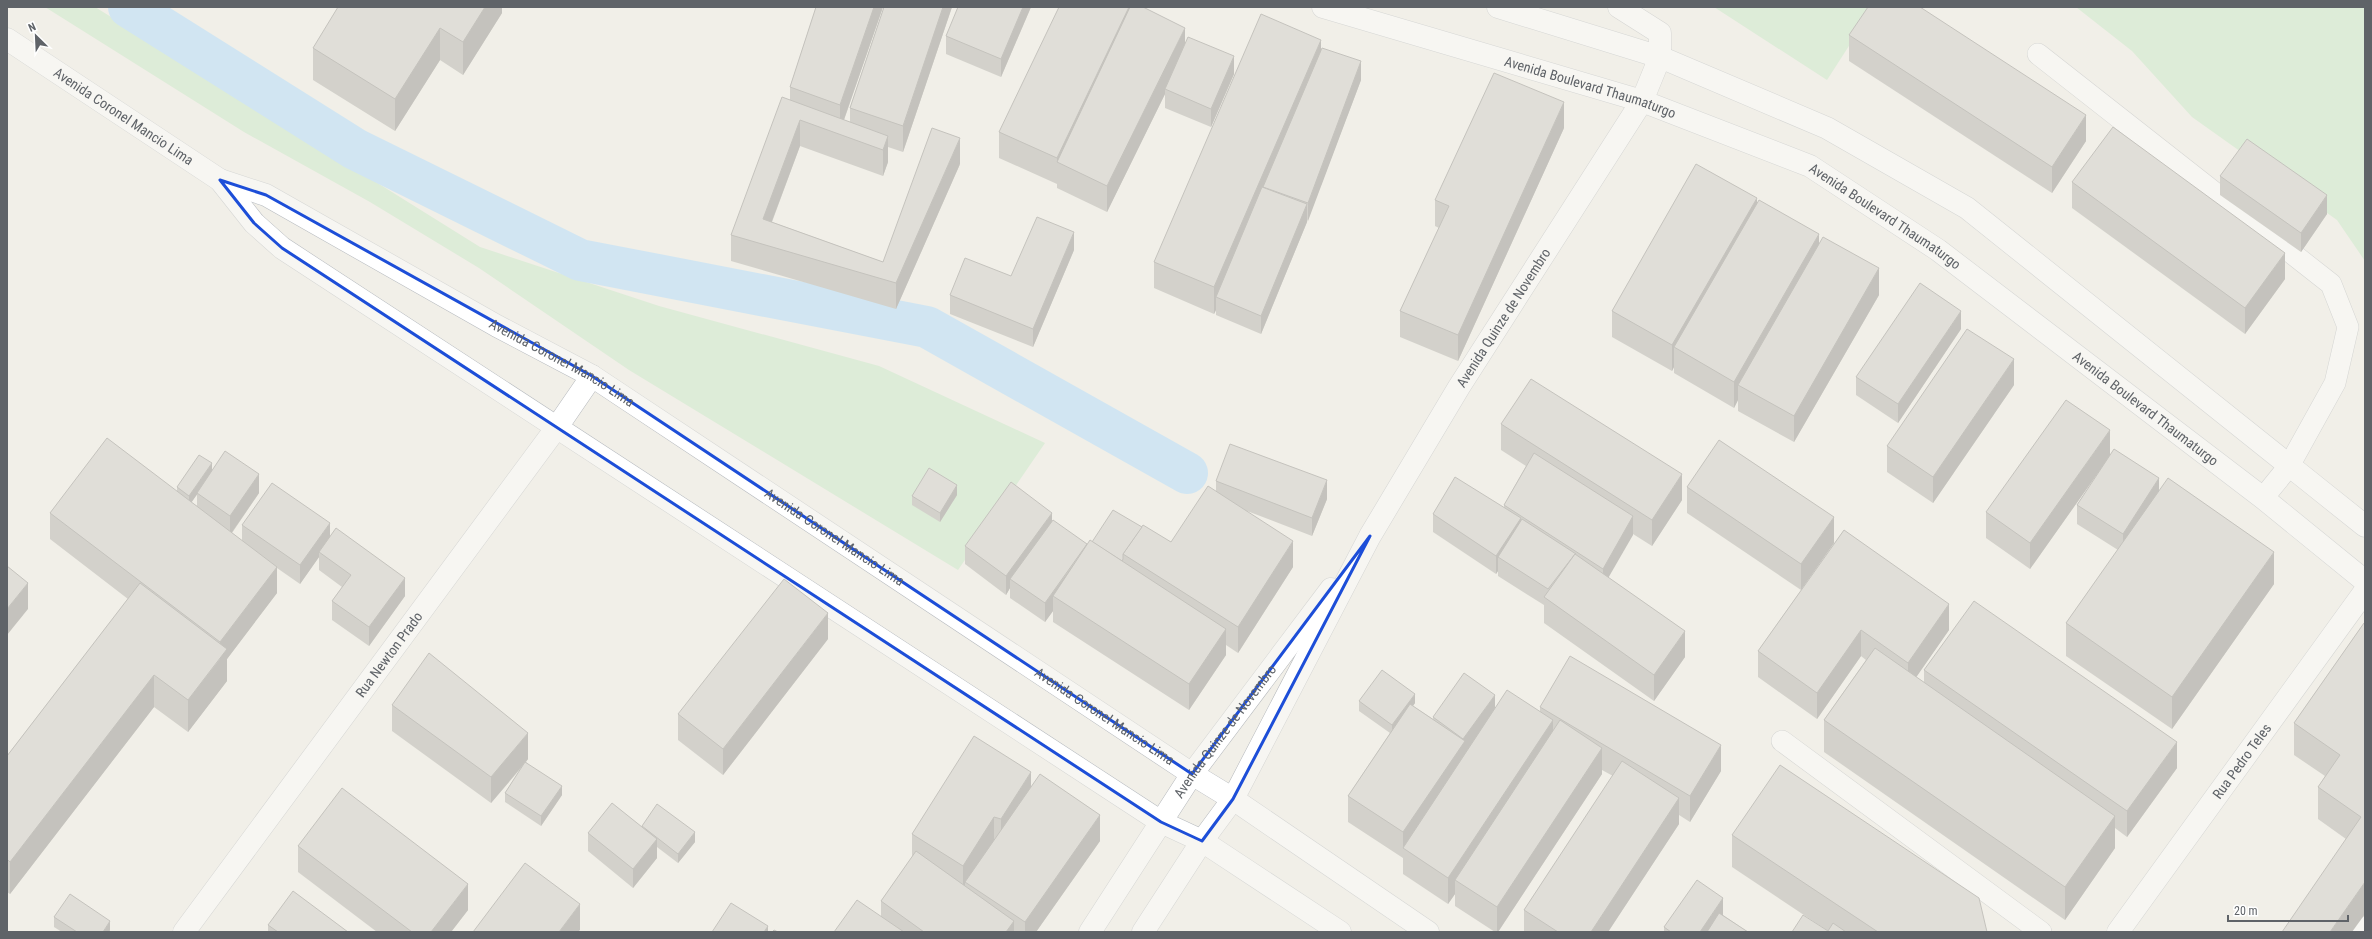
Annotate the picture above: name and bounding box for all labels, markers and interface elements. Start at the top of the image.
north arrow [16,16,56,56]
text: N [26,20,38,35]
street label: Avenida Boulevard Thaumaturgo [1503,53,1678,121]
street label: Avenida Coronel Mancio Lima [51,64,197,168]
street label: Avenida Boulevard Thaumaturgo [1806,160,1964,272]
street label: Avenida Quinze de Novembro [1453,245,1554,390]
street label: Avenida Coronel Mancio Lima [487,315,638,410]
street label: Avenida Boulevard Thaumaturgo [2070,348,2222,469]
street label: Avenida Coronel Mancio Lima [762,485,908,589]
street label: Rua Newton Prado [352,609,426,700]
street label: Avenida Quinze de Novembro [1171,661,1279,801]
street label: Avenida Coronel Mancio Lima [1032,664,1178,768]
street label: Rua Pedro Teles [2209,720,2274,802]
scale bar [2228,897,2348,923]
text: 20 m [2234,904,2258,918]

